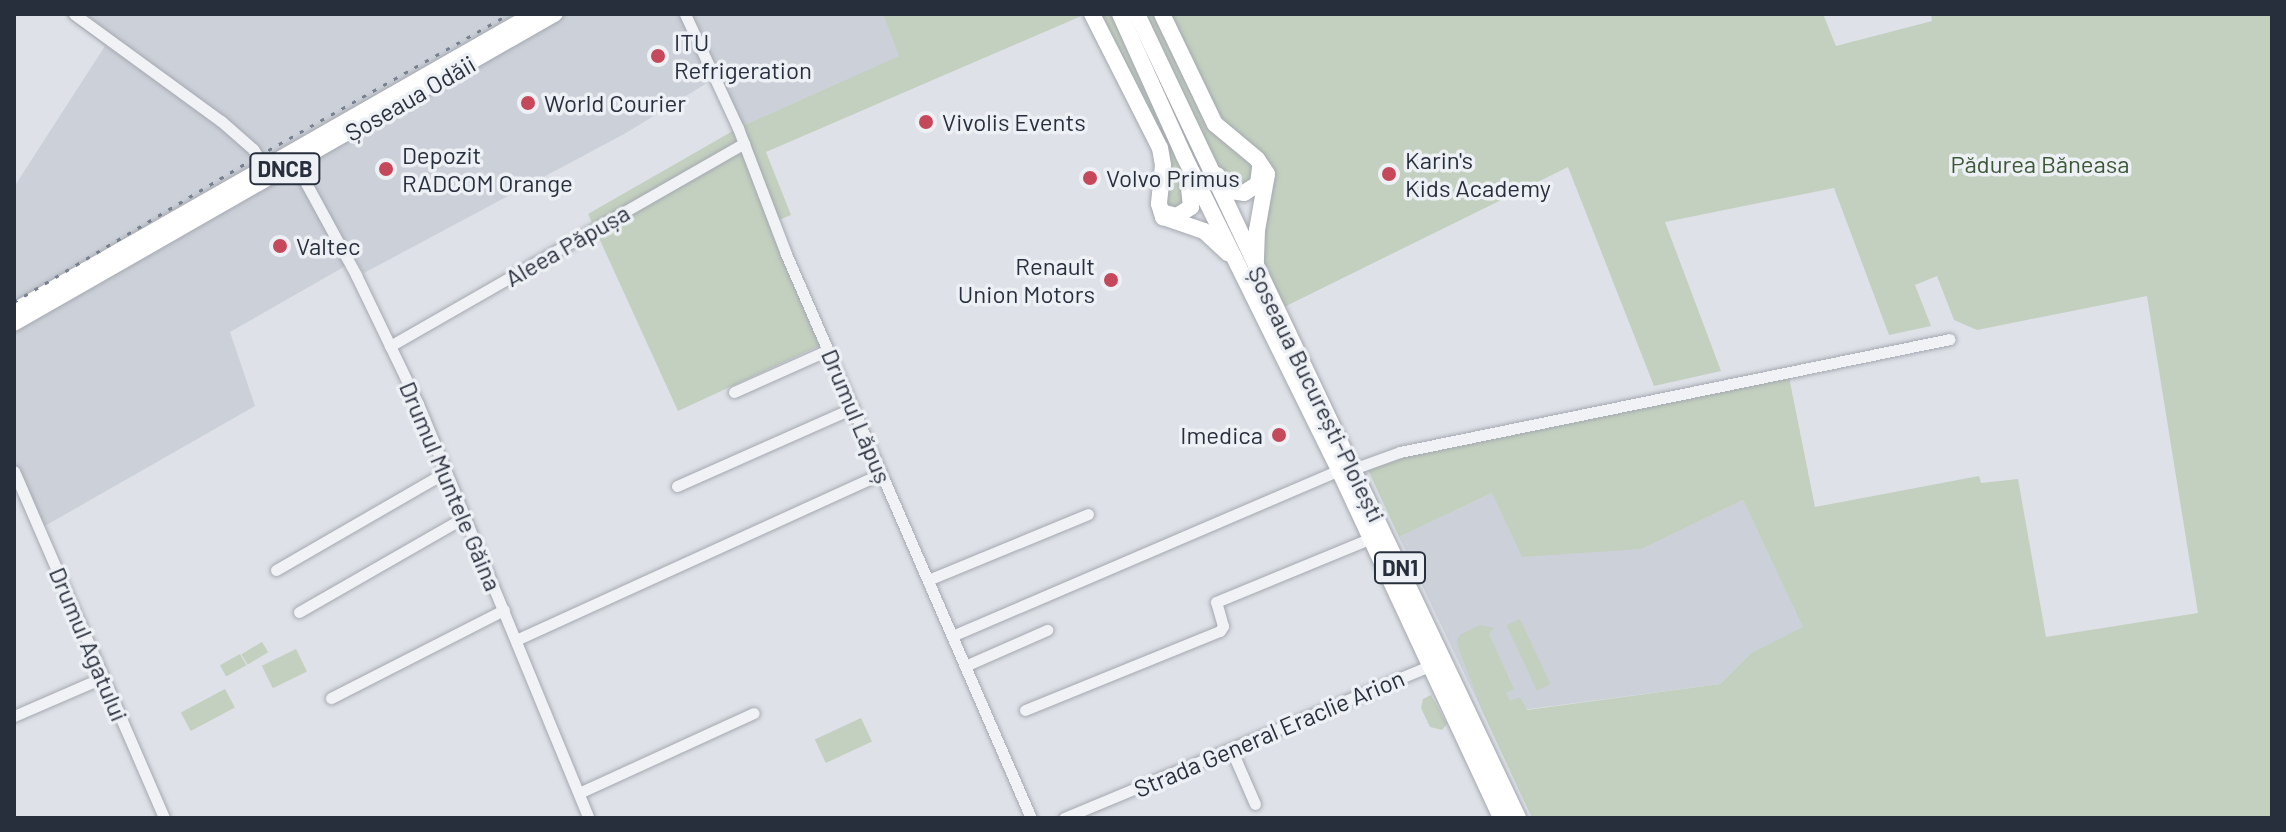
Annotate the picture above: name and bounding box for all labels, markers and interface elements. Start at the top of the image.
place label: ITU Refrigeration [674,28,812,84]
marker: ITU Refrigeration [649,47,667,65]
street label: Șoseaua Odăii [340,49,480,147]
place label: World Courier [544,89,686,117]
marker: World Courier [519,94,537,112]
place label: Vivolis Events [942,108,1086,136]
marker: Vivolis Events [917,113,935,131]
place label: Depozit RADCOM Orange [402,141,573,197]
place label: Karin's Kids Academy [1405,146,1551,202]
park label: Pădurea Băneasa [1950,150,2130,178]
road number: DNCB [249,151,321,187]
marker: Depozit RADCOM Orange [377,160,395,178]
place label: Volvo Primus [1106,164,1240,192]
marker: Karin's Kids Academy [1380,165,1398,183]
marker: Volvo Primus [1081,169,1099,187]
street label: Aleea Păpușa [500,198,634,292]
place label: Valtec [296,232,360,260]
marker: Valtec [271,237,289,255]
place label: Renault Union Motors [958,252,1095,308]
street label: Șoseaua București-Ploiești [1242,261,1392,527]
marker: Renault Union Motors [1102,271,1120,289]
street label: Drumul Lăpuș [816,345,898,487]
street label: Drumul Muntele Găina [394,377,508,595]
place label: Imedica [1180,421,1263,449]
marker: Imedica [1270,426,1288,444]
road number: DN1 [1372,550,1428,586]
street label: Drumul Agatului [44,563,134,725]
street label: Strada General Eraclie Arion [1130,663,1408,803]

